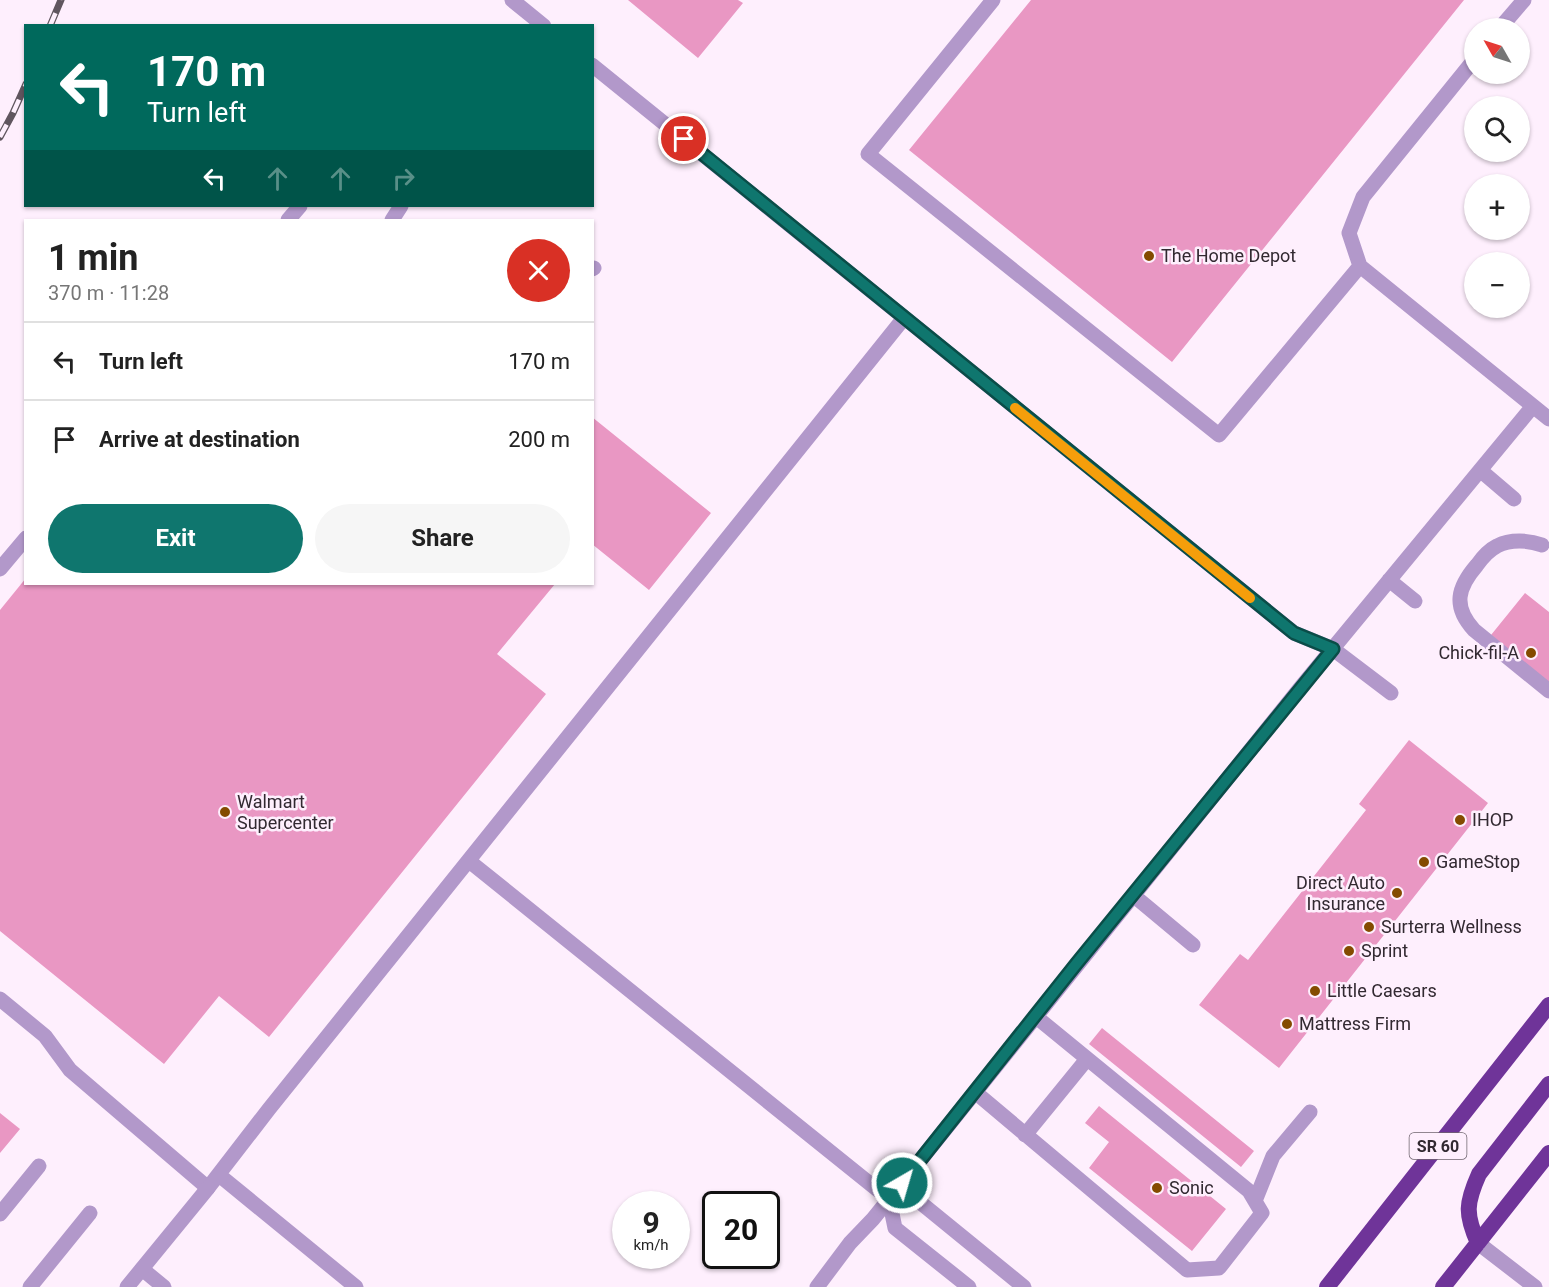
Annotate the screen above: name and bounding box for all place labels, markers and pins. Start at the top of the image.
pin [658,113,709,164]
place label: The Home Depot [1161,245,1296,266]
marker: The Home Depot [1142,249,1156,263]
place label: Chick-fil-A [1438,642,1519,663]
marker: Chick-fil-A [1524,646,1538,660]
place label: Walmart Supercenter [237,791,334,833]
marker: Walmart Supercenter [218,805,232,819]
place label: IHOP [1472,809,1513,830]
marker: IHOP [1453,813,1467,827]
place label: GameStop [1436,851,1520,872]
marker: GameStop [1417,855,1431,869]
place label: Direct Auto Insurance [1296,872,1385,914]
marker: Direct Auto Insurance [1390,886,1404,900]
place label: Surterra Wellness [1381,916,1522,937]
marker: Surterra Wellness [1362,920,1376,934]
place label: Sprint [1361,940,1408,961]
marker: Sprint [1342,944,1356,958]
place label: Little Caesars [1327,980,1437,1001]
marker: Little Caesars [1308,984,1322,998]
place label: Mattress Firm [1299,1013,1411,1034]
marker: Mattress Firm [1280,1017,1294,1031]
place label: Sonic [1169,1177,1214,1198]
marker: Sonic [1150,1181,1164,1195]

